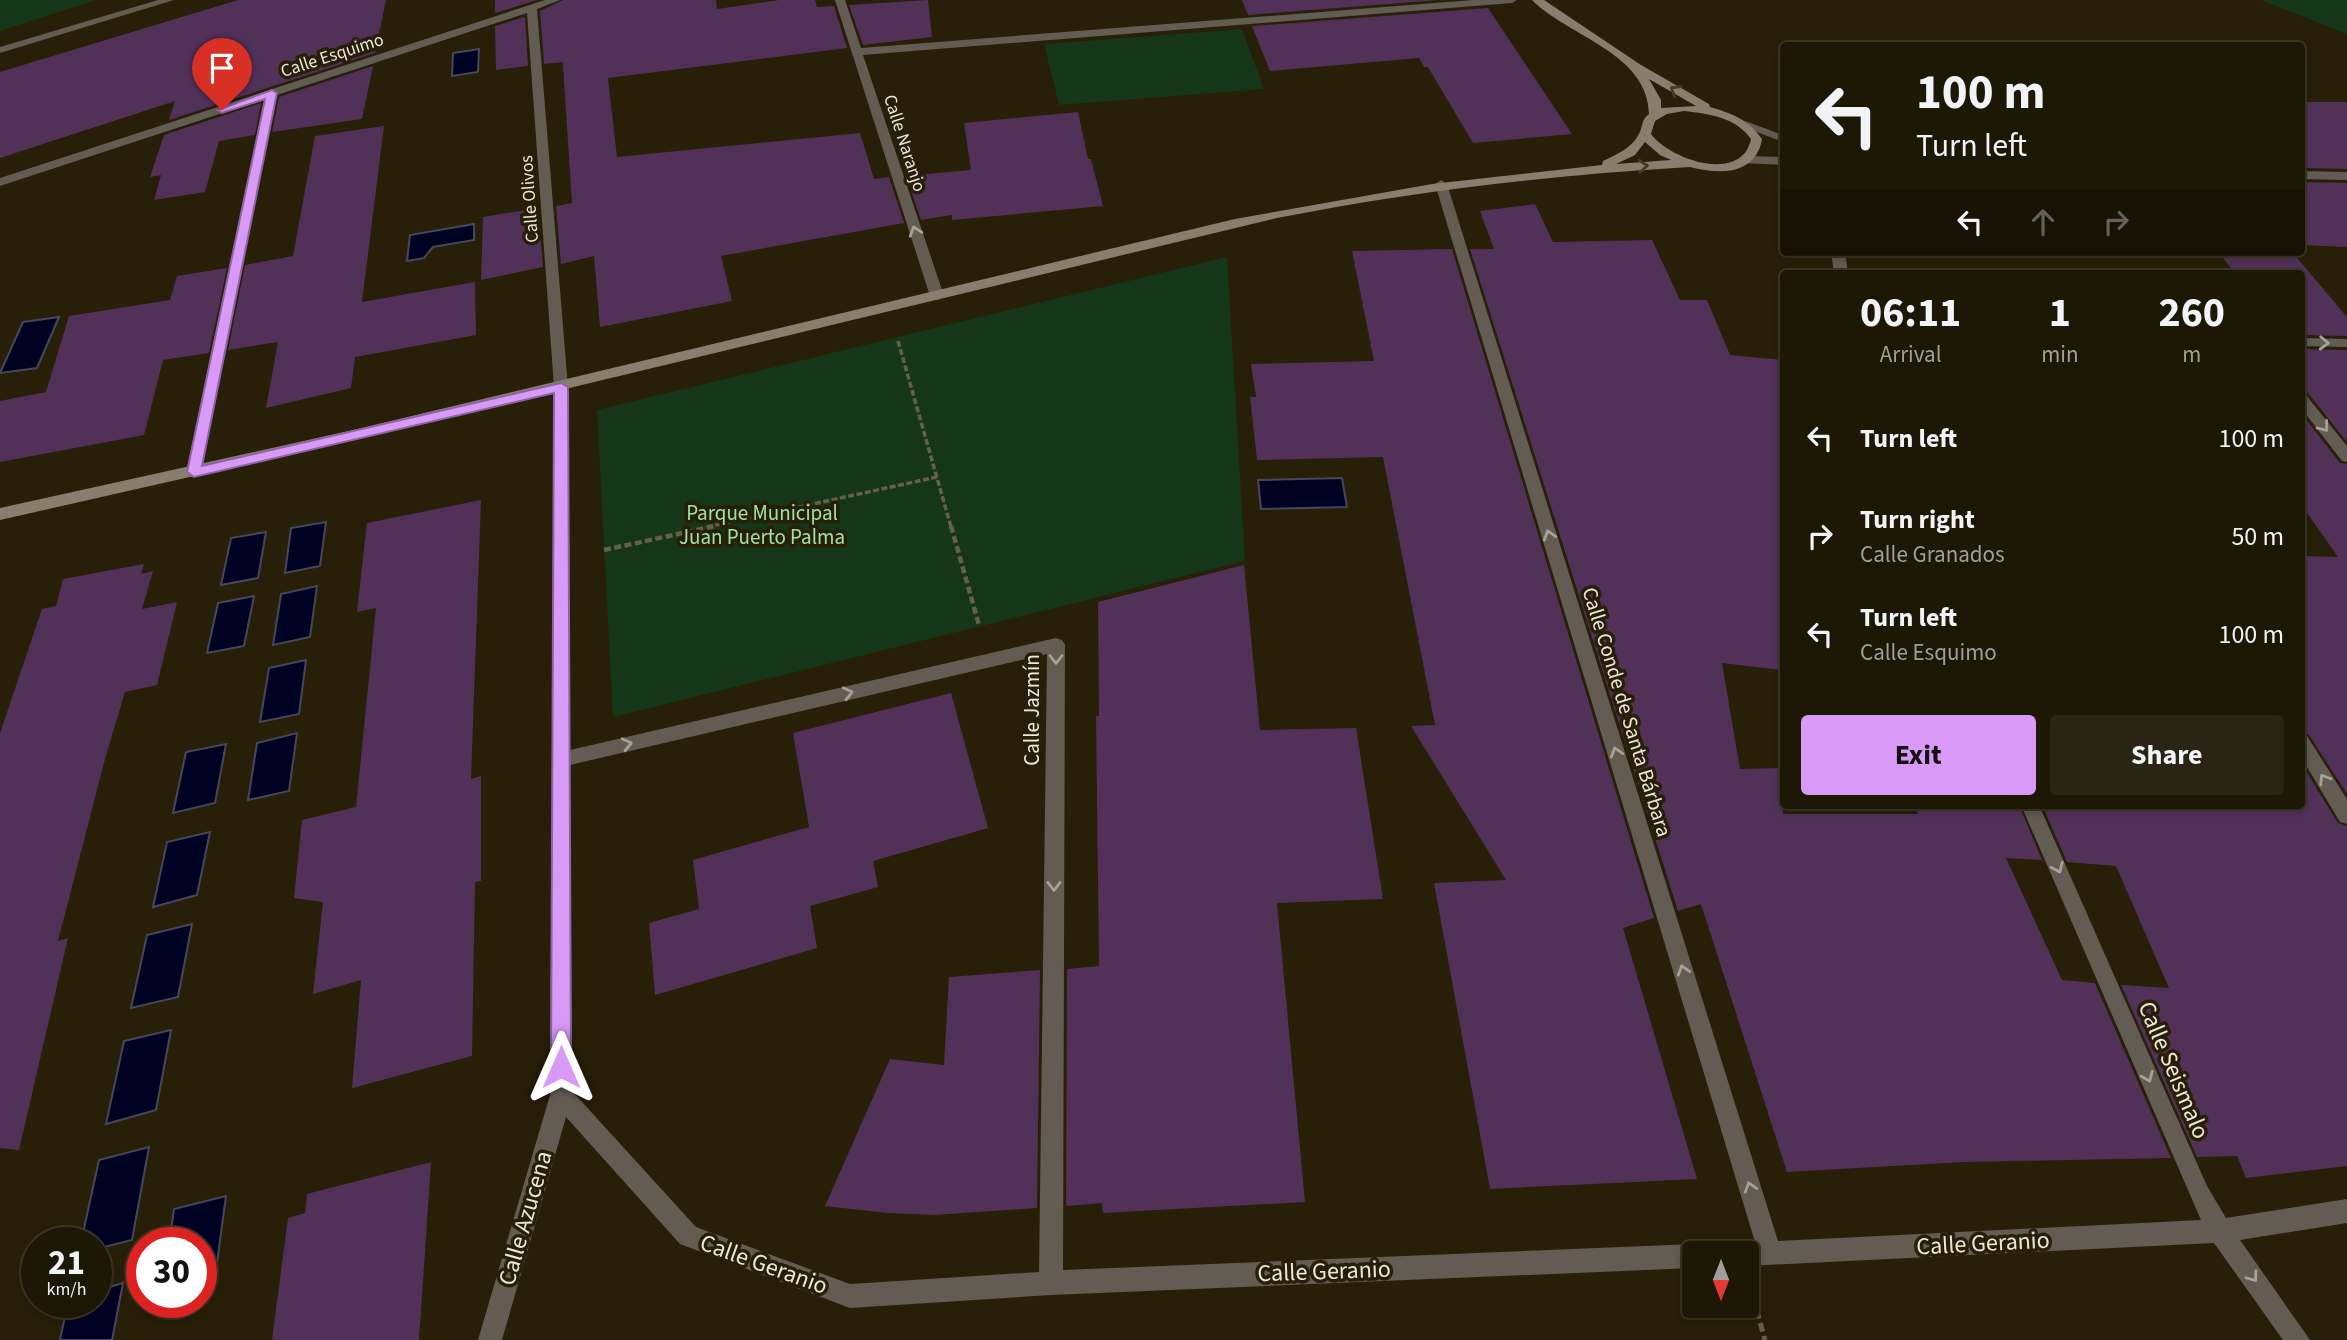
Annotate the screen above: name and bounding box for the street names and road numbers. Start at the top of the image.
street label: Calle Esquimo [277,27,387,84]
street label: Calle Naranjo [877,91,932,195]
street label: Calle Olivos [514,154,545,244]
street label: Calle Conde de Santa Bárbara [1575,584,1679,840]
street label: Calle Jazmín [1017,654,1047,766]
street label: Calle Seismalo [2129,996,2218,1144]
street label: Calle Azucena [490,1147,561,1289]
street label: Calle Geranio [1916,1223,2051,1264]
street label: Calle Geranio [695,1225,832,1304]
street label: Calle Geranio [1257,1252,1391,1291]

